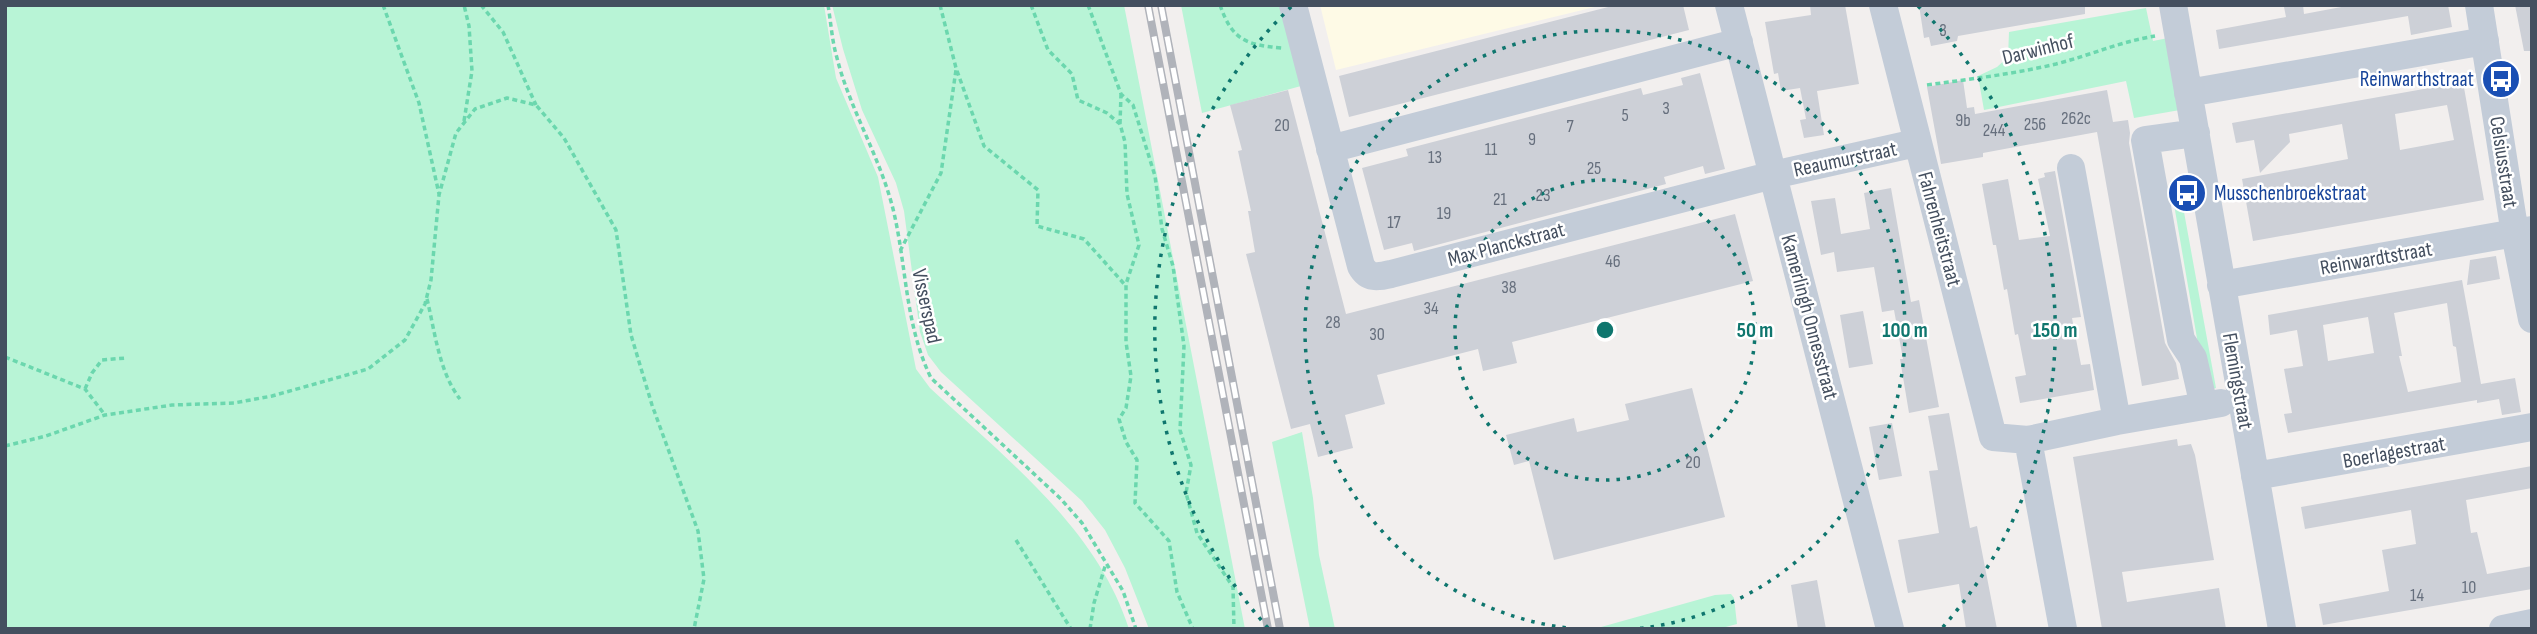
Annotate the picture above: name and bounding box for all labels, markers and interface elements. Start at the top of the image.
house number: 3 [1939,20,1947,41]
street label: Darwinhof [2000,28,2077,70]
bus stop icon: Reinwarthstraat [2480,58,2522,100]
place label: Reinwarthstraat [2360,67,2474,92]
house number: 3 [1662,98,1670,119]
house number: 5 [1621,105,1629,126]
house number: 262c [2061,108,2091,129]
house number: 9b [1955,110,1971,131]
house number: 256 [2024,114,2046,135]
house number: 20 [1274,115,1290,136]
street label: Celsiusstraat [2484,115,2523,210]
house number: 7 [1566,116,1574,137]
house number: 244 [1983,120,2006,141]
house number: 9 [1528,129,1536,150]
street label: Reaumurstraat [1791,136,1899,183]
house number: 11 [1485,139,1498,160]
house number: 13 [1428,147,1442,168]
house number: 25 [1587,158,1601,179]
street label: Fahrenheitstraat [1912,169,1967,289]
bus stop icon: Musschenbroekstraat [2166,172,2208,214]
place label: Musschenbroekstraat [2214,181,2366,206]
house number: 23 [1536,185,1551,206]
house number: 21 [1493,189,1508,210]
house number: 19 [1437,203,1451,224]
house number: 17 [1387,212,1402,233]
street label: Max Planckstraat [1445,217,1567,272]
street label: Kamerlingh Onnesstraat [1775,232,1844,402]
street label: Reinwardtstraat [2318,236,2434,281]
house number: 46 [1605,251,1621,272]
street label: Visserspad [906,267,947,346]
house number: 38 [1501,277,1517,298]
house number: 34 [1423,298,1439,319]
house number: 28 [1325,312,1341,333]
centre of rings [1593,318,1617,342]
text: 50 m [1737,318,1773,343]
text: 100 m [1882,318,1928,343]
text: 150 m [2033,318,2077,343]
house number: 30 [1369,324,1385,345]
street label: Flemingstraat [2217,331,2258,431]
street label: Boerlagestraat [2341,431,2447,474]
house number: 20 [1685,452,1701,473]
house number: 10 [2462,577,2476,598]
house number: 14 [2410,585,2424,606]

